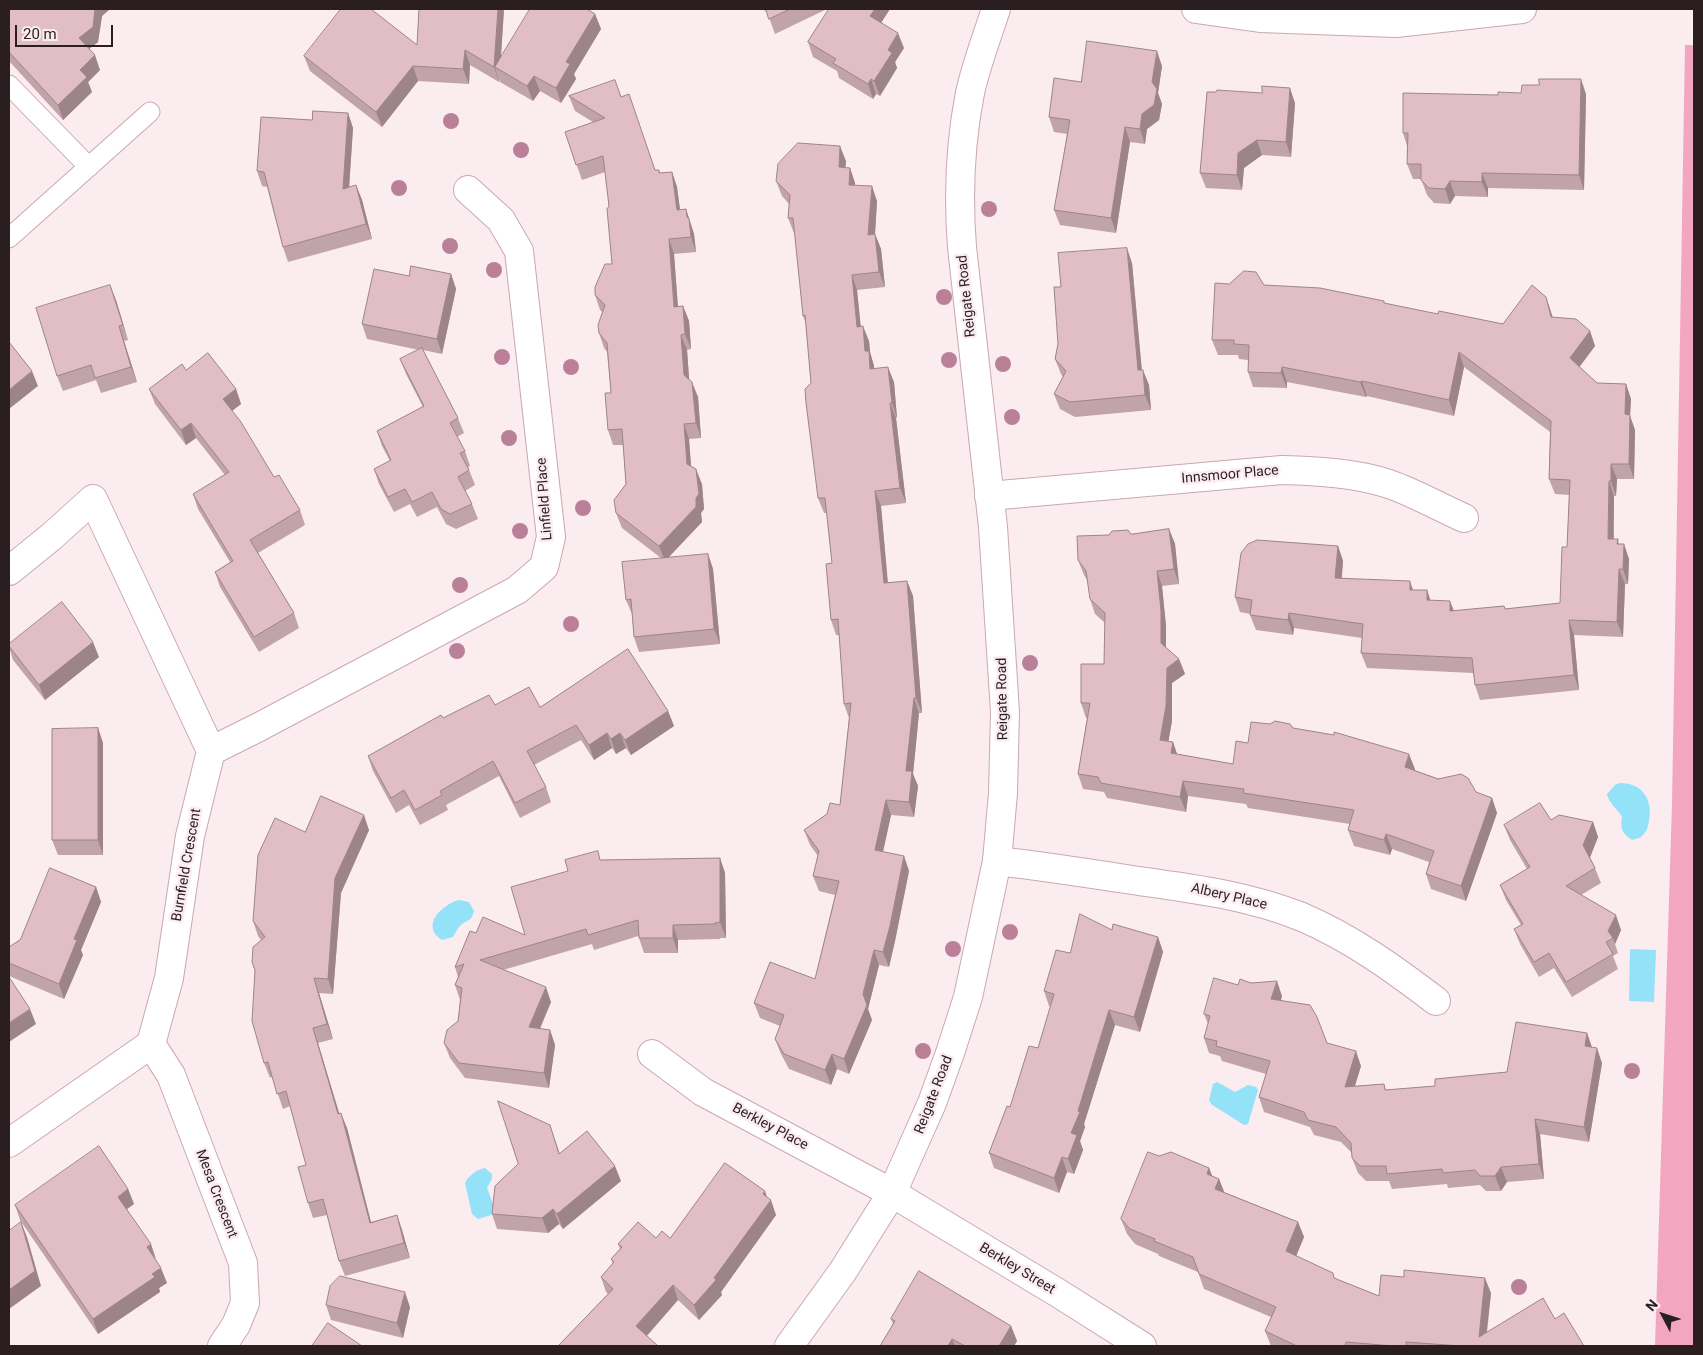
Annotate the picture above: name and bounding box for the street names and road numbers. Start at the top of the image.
street label: Reigate Road [954,254,980,338]
street label: Linfield Place [534,457,556,541]
street label: Innsmoor Place [1181,462,1279,488]
street label: Reigate Road [994,658,1012,740]
street label: Burnfield Crescent [169,807,205,923]
street label: Albery Place [1189,880,1269,914]
street label: Reigate Road [911,1053,957,1137]
street label: Berkley Place [729,1100,811,1154]
street label: Mesa Crescent [191,1147,241,1241]
street label: Berkley Street [976,1240,1058,1298]

